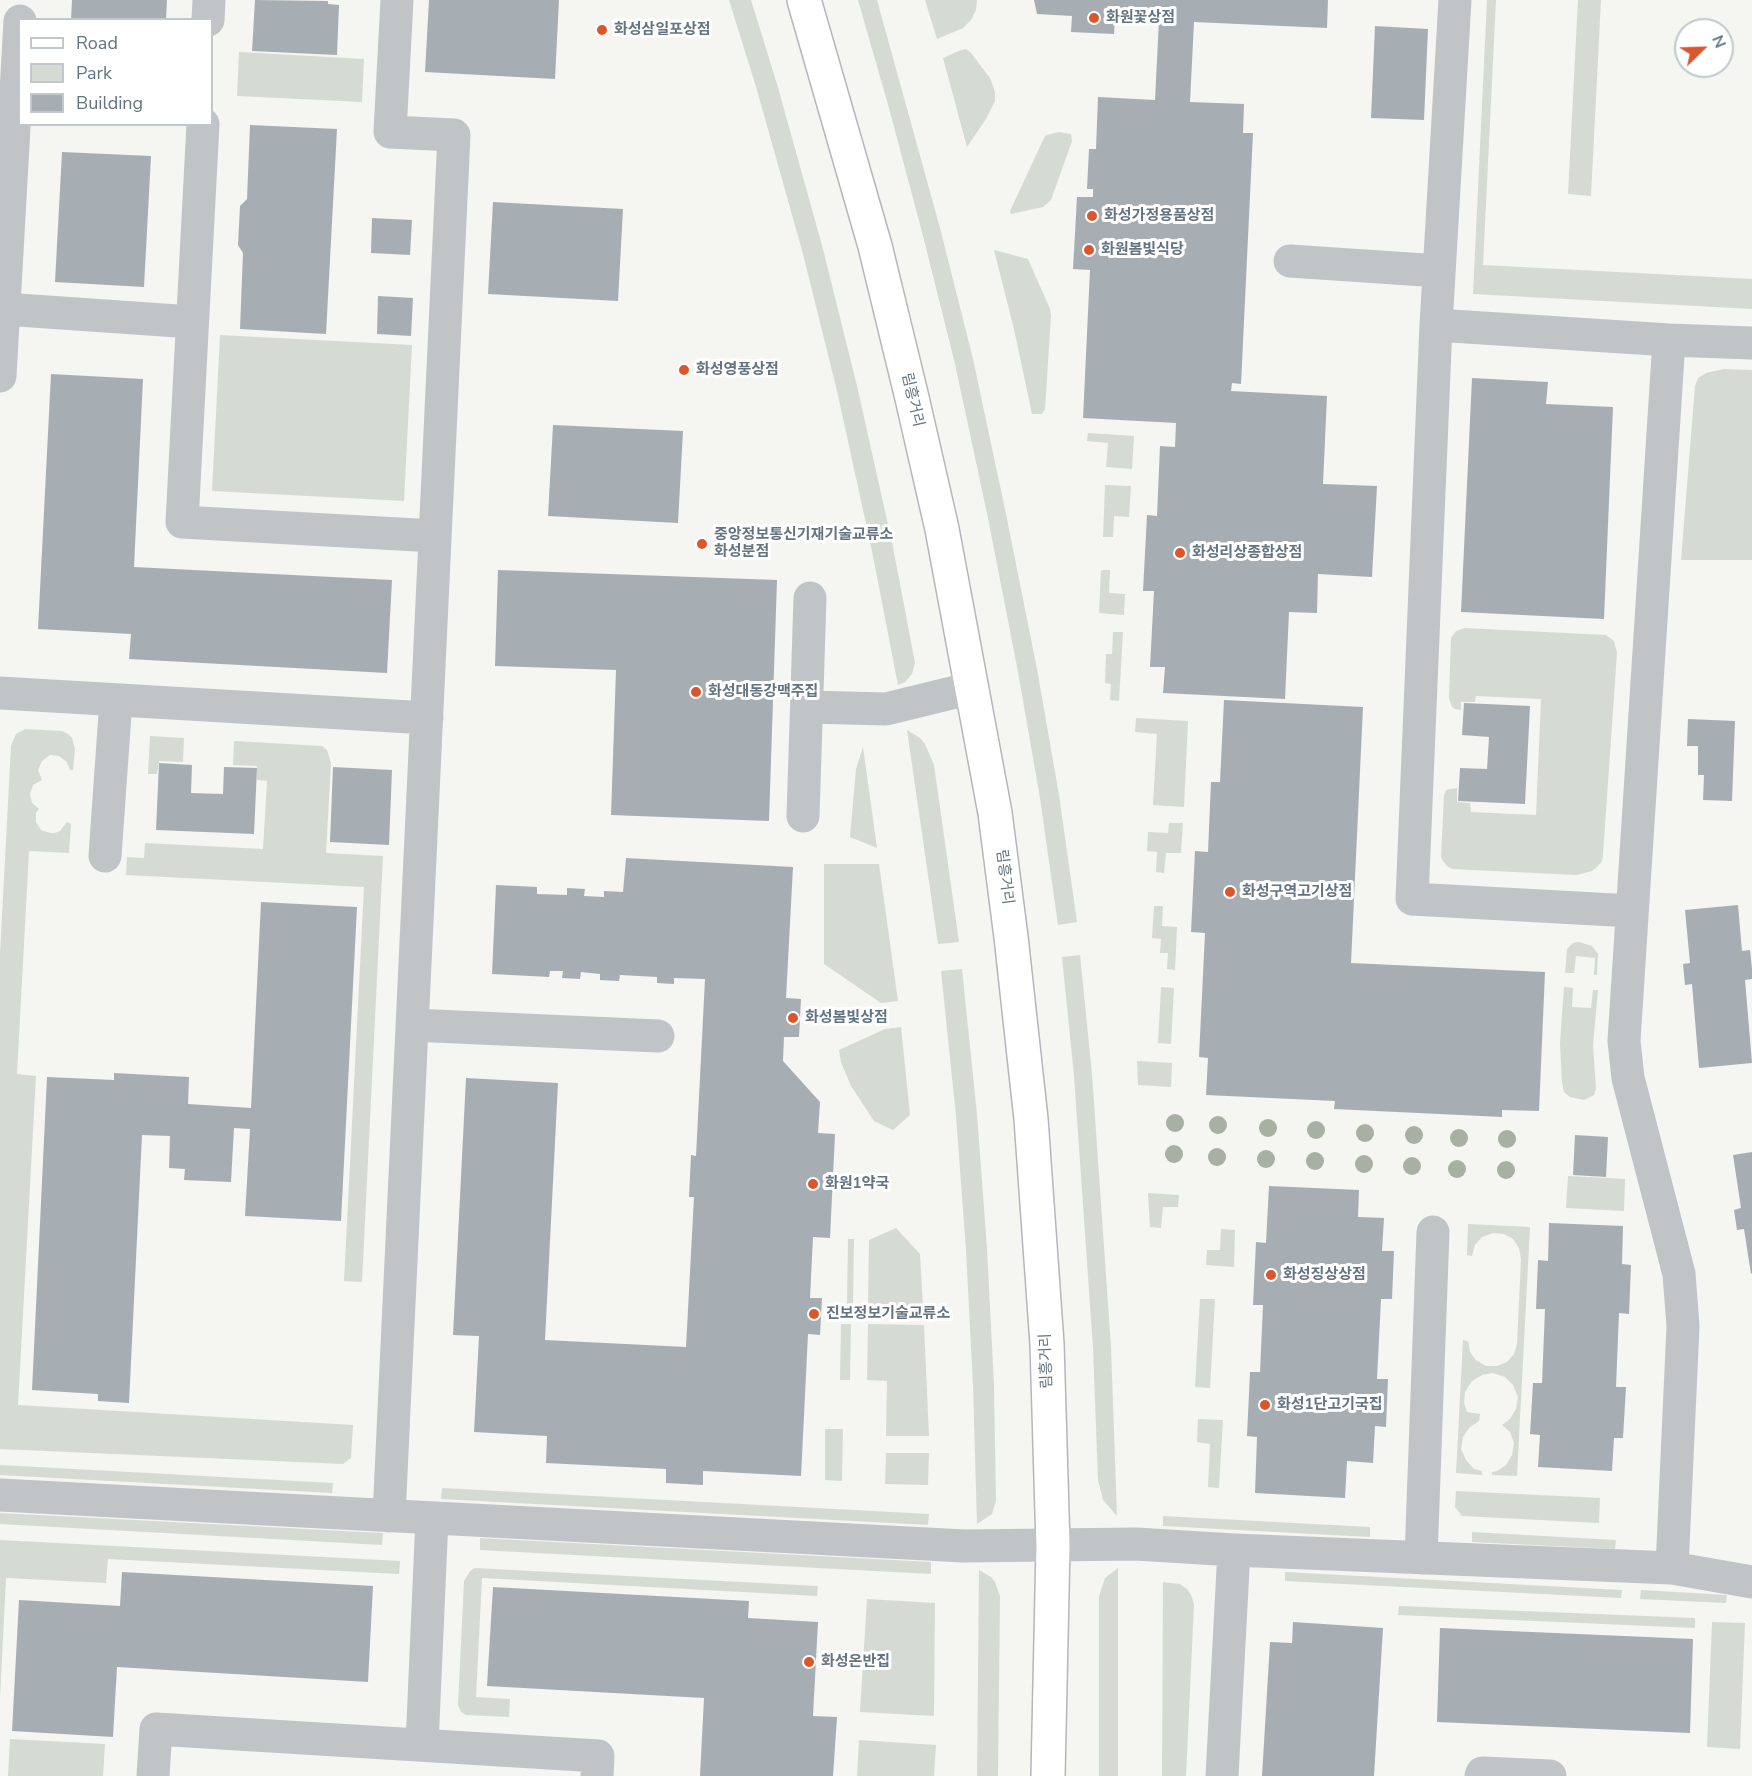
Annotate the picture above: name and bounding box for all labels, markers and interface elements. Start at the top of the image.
place label: 화원꽃상점 [1106,9,1175,27]
marker: 화원꽃상점 [1087,11,1101,25]
legend [18,18,213,126]
north arrow [1674,18,1734,78]
place label: 화성삼일포상점 [614,21,711,39]
marker: 화성삼일포상점 [595,23,609,37]
text: Road [76,31,118,55]
text: N [1706,32,1731,52]
text: Park [76,61,112,85]
text: Building [76,91,143,115]
place label: 화성가정용품상점 [1104,207,1214,225]
marker: 화성가정용품상점 [1085,209,1099,223]
place label: 화원봄빛식당 [1101,241,1184,259]
marker: 화원봄빛식당 [1082,243,1096,257]
place label: 화성영풍상점 [696,361,779,379]
marker: 화성영풍상점 [677,363,691,377]
street label: 림흥거리 [897,371,927,429]
place label: 중앙정보통신기재기술교류소 화성분점 [714,526,893,561]
marker: 중앙정보통신기재기술교류소 화성분점 [695,537,709,551]
place label: 화성리상종합상점 [1192,544,1302,562]
marker: 화성리상종합상점 [1173,546,1187,560]
place label: 화성대동강맥주집 [708,683,818,701]
marker: 화성대동강맥주집 [689,685,703,699]
street label: 림흥거리 [992,849,1016,905]
place label: 화성구역고기상점 [1242,883,1352,901]
marker: 화성구역고기상점 [1223,885,1237,899]
place label: 화성봄빛상점 [805,1009,888,1027]
marker: 화성봄빛상점 [786,1011,800,1025]
place label: 화원1약국 [825,1175,889,1193]
marker: 화원1약국 [806,1177,820,1191]
place label: 화성징상상점 [1283,1266,1366,1284]
marker: 화성징상상점 [1264,1268,1278,1282]
place label: 진보정보기술교류소 [826,1305,950,1323]
marker: 진보정보기술교류소 [807,1307,821,1321]
street label: 림흥거리 [1037,1333,1057,1389]
place label: 화성1단고기국집 [1277,1396,1383,1414]
marker: 화성1단고기국집 [1258,1398,1272,1412]
place label: 화성온반집 [821,1653,890,1671]
marker: 화성온반집 [802,1655,816,1669]

